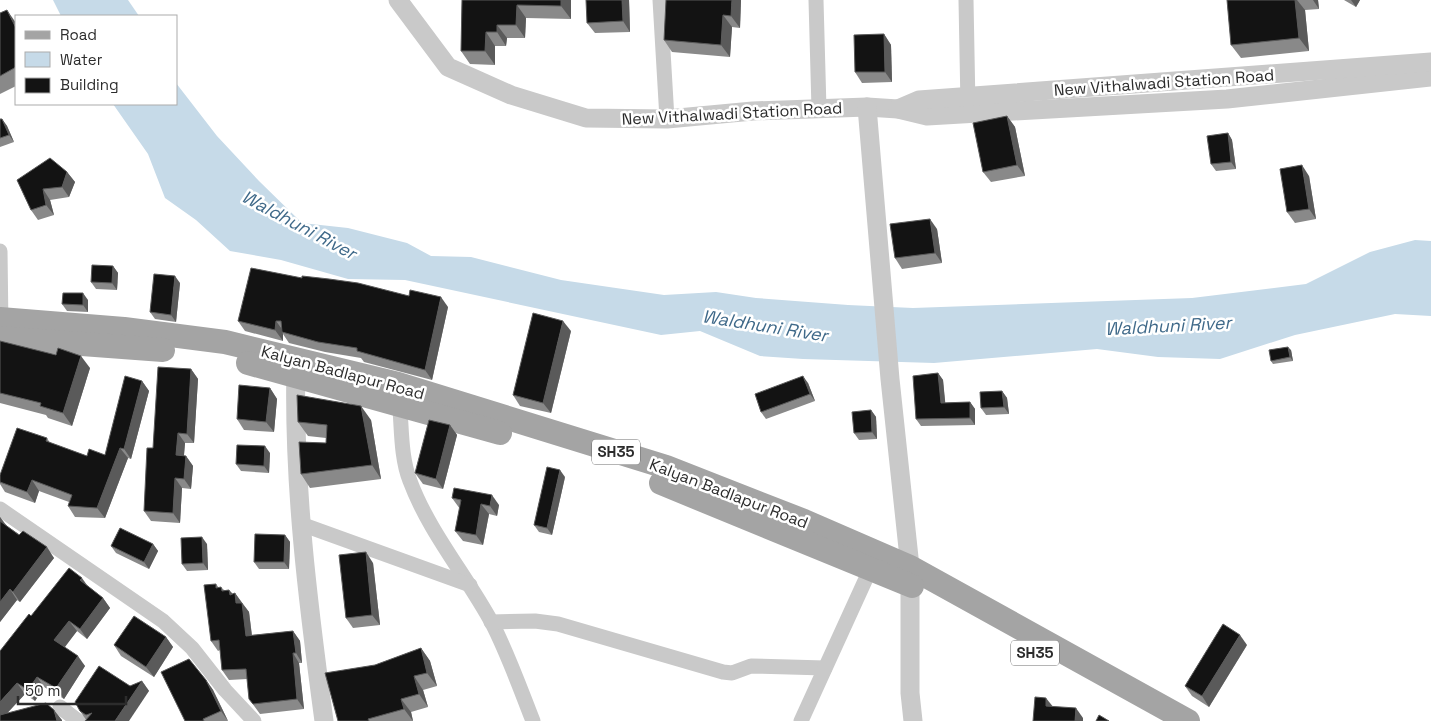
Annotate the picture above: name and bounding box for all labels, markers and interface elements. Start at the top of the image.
legend [15,15,178,105]
text: Road [60,25,97,44]
text: Water [60,50,103,69]
street label: New Vithalwadi Station Road [1053,64,1275,101]
text: Building [60,75,119,94]
street label: New Vithalwadi Station Road [621,97,843,130]
water label: Waldhuni River [238,185,362,265]
water label: Waldhuni River [701,304,831,347]
water label: Waldhuni River [1104,311,1234,340]
street label: Kalyan Badlapur Road [259,341,427,404]
road number: SH35 [592,440,640,464]
street label: Kalyan Badlapur Road [646,454,811,533]
road number: SH35 [1011,640,1059,666]
scale bar [18,674,125,706]
text: 50 m [25,681,60,700]

